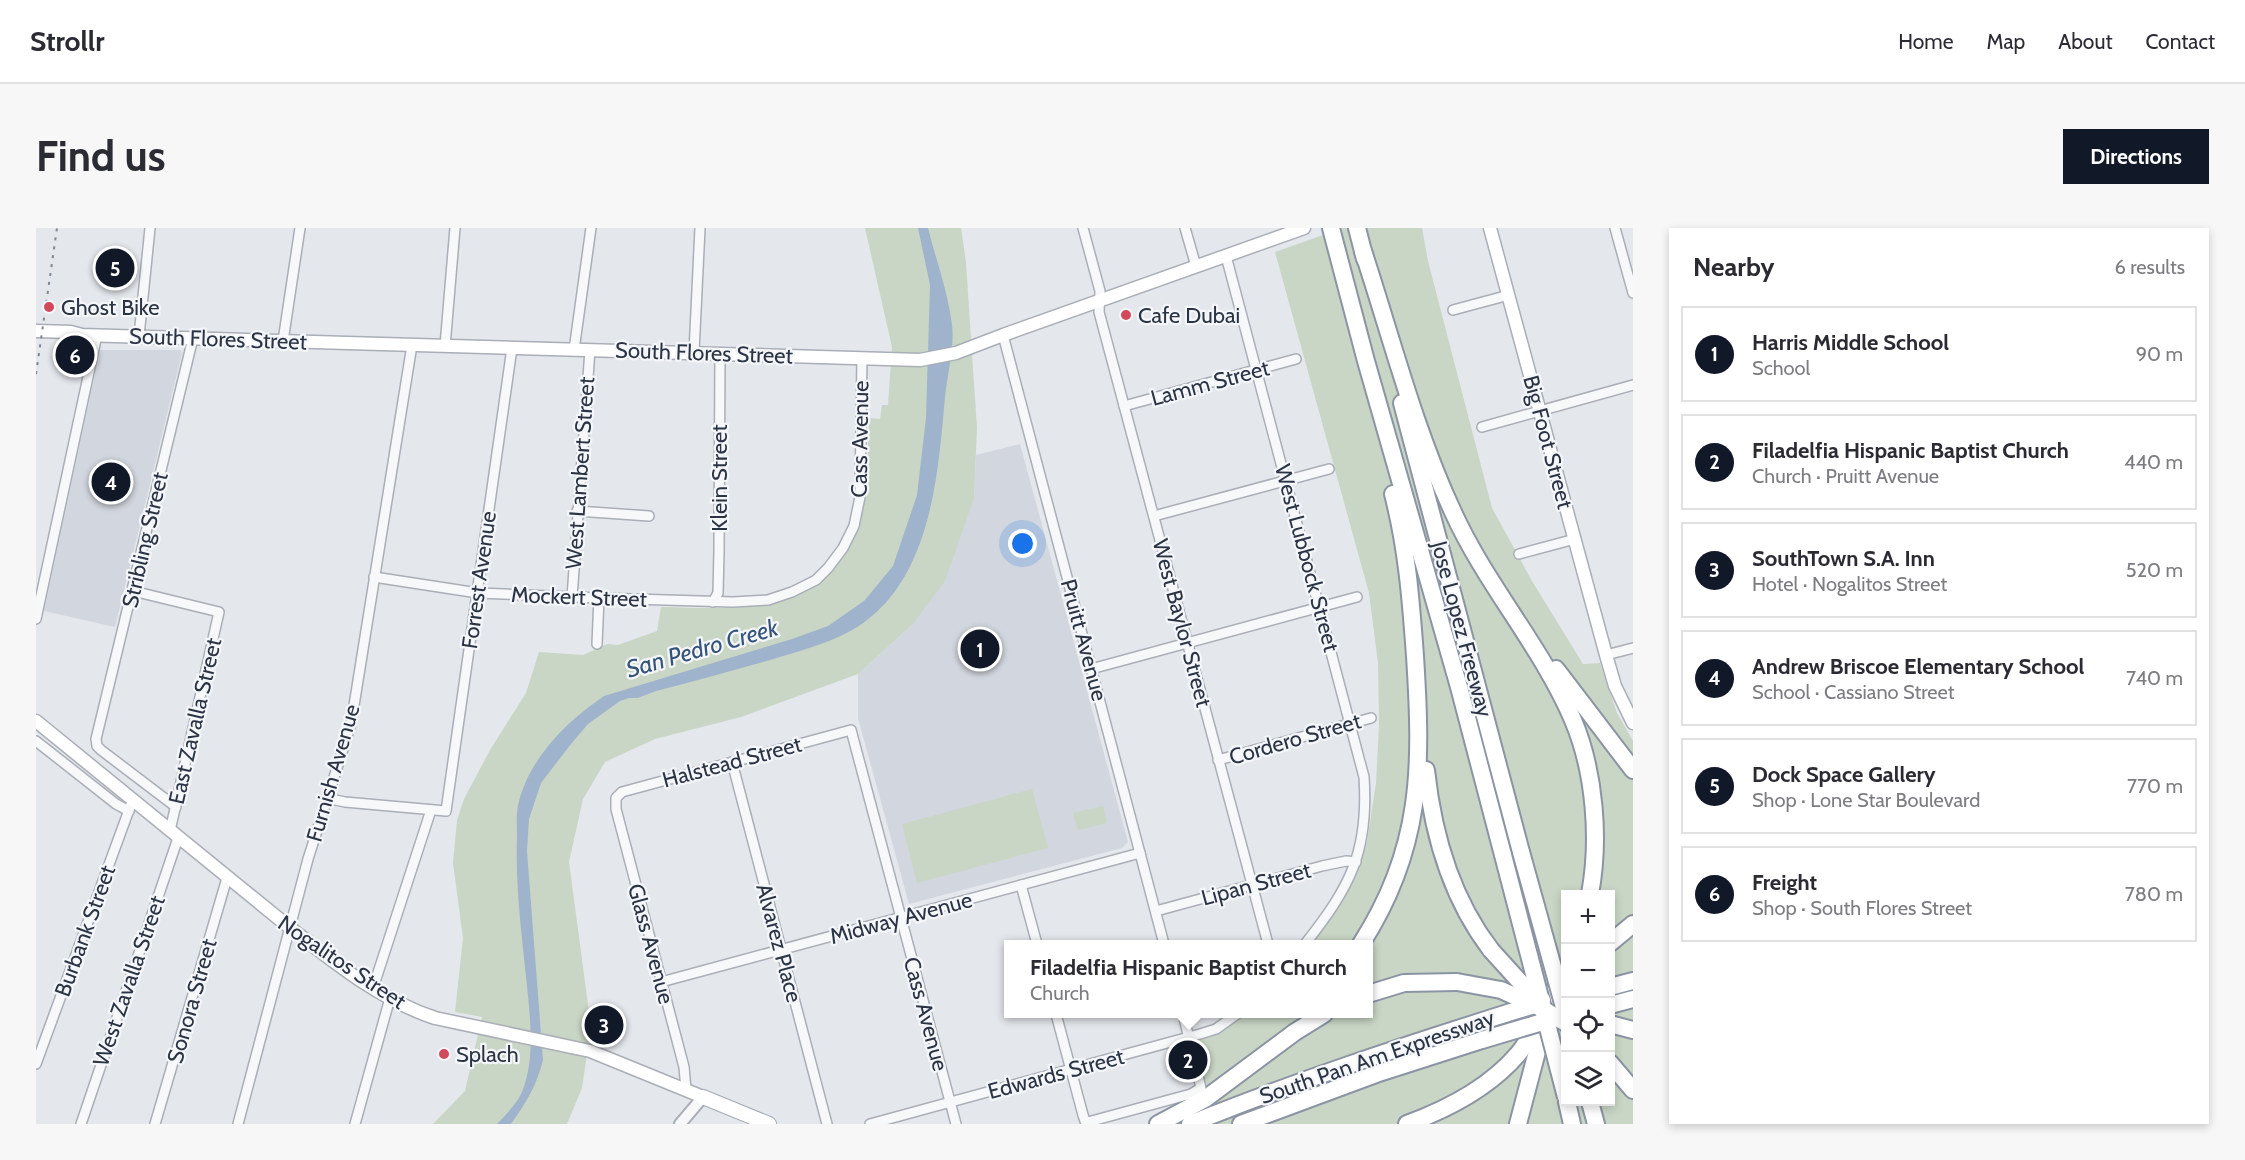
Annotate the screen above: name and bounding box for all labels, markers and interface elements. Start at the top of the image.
text: Strollr [30,24,104,58]
text: Home [1898,29,1954,54]
text: Map [1987,29,2025,54]
text: About [2058,29,2112,54]
text: Contact [2145,29,2215,54]
button: Directions [2063,129,2209,184]
text: Find us [36,130,165,182]
pin: 5 [96,246,134,291]
text: Nearby [1693,251,1774,283]
text: 6 results [2114,255,2185,279]
place label: Ghost Bike [61,294,159,321]
marker: Ghost Bike [42,300,56,314]
place label: Cafe Dubai [1138,302,1240,329]
marker: Cafe Dubai [1119,308,1133,322]
street label: South Flores Street [129,322,308,356]
text: Harris Middle School [1752,329,1949,356]
pin: 6 [56,332,94,378]
street label: South Flores Street [615,336,794,370]
text: 1 [1711,342,1718,366]
text: 90 m [2136,342,2183,366]
street label: Lamm Street [1148,354,1273,412]
text: School [1752,356,1810,380]
street label: Big Foot Street [1517,372,1579,512]
street label: West Lambert Street [560,375,600,570]
street label: Cass Avenue [845,380,875,498]
street label: Klein Street [706,424,733,532]
text: Filadelfia Hispanic Baptist Church [1752,437,2069,464]
text: 2 [1709,450,1720,474]
text: 440 m [2124,450,2183,474]
pin: 4 [92,460,130,504]
street label: West Lubbock Street [1269,461,1345,655]
text: Church · Pruitt Avenue [1752,464,1939,488]
street label: Stribling Street [116,469,174,610]
street label: Forrest Avenue [456,509,502,651]
your location [1008,529,1037,558]
street label: West Baylor Street [1147,536,1218,710]
street label: Jose Lopez Freeway [1425,537,1498,720]
text: SouthTown S.A. Inn [1752,545,1935,572]
text: 3 [1709,558,1720,582]
text: 520 m [2126,558,2183,582]
text: Hotel · Nogalitos Street [1752,572,1947,596]
street label: Pruitt Avenue [1055,576,1113,704]
street label: Mockert Street [510,581,648,613]
water label: San Pedro Creek [623,612,782,684]
pin: 1 [960,626,1000,672]
street label: East Zavalla Street [163,635,227,807]
text: Andrew Briscoe Elementary School [1752,653,2084,680]
text: 4 [1708,666,1721,690]
text: 740 m [2126,666,2183,690]
text: School · Cassiano Street [1752,680,1954,704]
street label: Furnish Avenue [300,701,366,845]
street label: Cordero Street [1226,707,1365,771]
street label: Halstead Street [659,730,805,794]
text: Dock Space Gallery [1752,761,1936,788]
text: 5 [1709,774,1720,798]
text: 770 m [2127,774,2183,798]
text: Shop · Lone Star Boulevard [1752,788,1980,812]
street label: Lipan Street [1198,856,1314,912]
street label: Burbank Street [49,861,121,1000]
text: Freight [1752,869,1817,896]
street label: Alvarez Place [750,880,808,1006]
street label: Glass Avenue [622,881,680,1007]
text: 6 [1709,882,1720,906]
text: 780 m [2125,882,2183,906]
street label: Midway Avenue [827,886,975,950]
map controls [1561,890,1615,1106]
button: + [1561,890,1615,944]
street label: West Zavalla Street [87,892,171,1070]
text: Shop · South Flores Street [1752,896,1972,920]
street label: Nogalitos Street [273,909,412,1015]
street label: Sonora Street [161,935,223,1066]
popup [1004,940,1373,1018]
button: − [1561,944,1615,998]
street label: Cass Avenue [898,954,954,1074]
text: Filadelfia Hispanic Baptist Church [1030,954,1347,981]
text: Church [1030,981,1090,1005]
button: locate [1561,998,1615,1052]
pin: 3 [584,1002,624,1048]
street label: South Pan Am Expressway [1256,1004,1498,1110]
pin: 2 [1168,1038,1208,1082]
place label: Splach [456,1041,519,1068]
street label: Edwards Street [985,1043,1128,1105]
marker: Splach [437,1047,451,1061]
button: layers [1561,1052,1615,1106]

